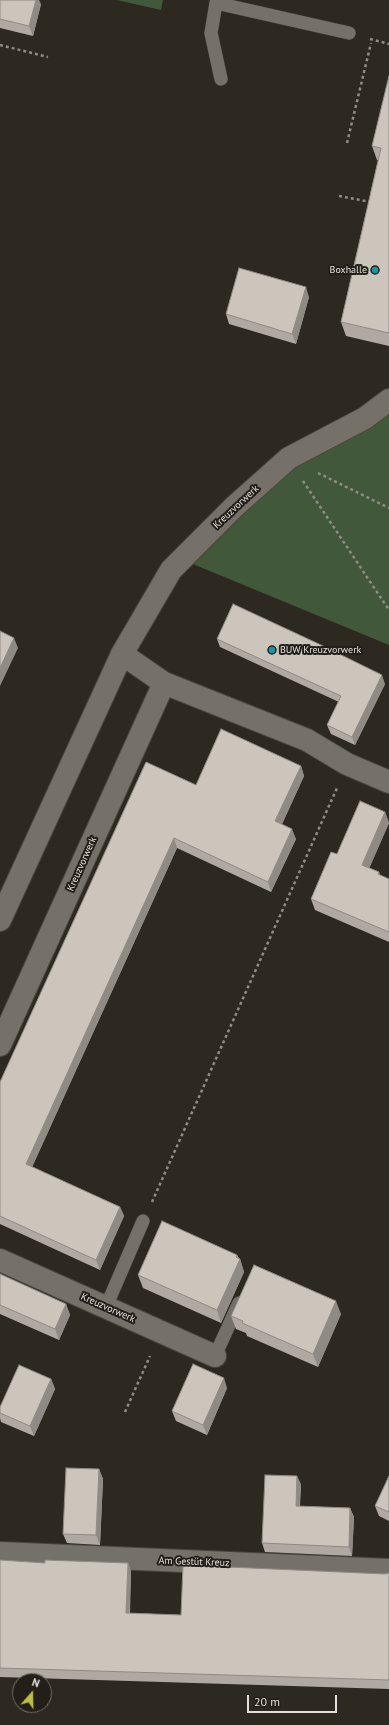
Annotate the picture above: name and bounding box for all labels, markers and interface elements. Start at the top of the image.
place label: Boxhalle [330,264,367,276]
marker: Boxhalle [370,265,380,275]
street label: Kreuzvorwerk [211,483,261,531]
place label: BUW Kreuzvorwerk [280,644,361,656]
marker: BUW Kreuzvorwerk [267,645,277,655]
street label: Kreuzvorwerk [65,835,99,893]
street label: Kreuzvorwerk [79,1291,137,1325]
street label: Am Gestüt Kreuz [158,1555,230,1569]
north arrow [12,1673,52,1713]
text: N [30,1675,42,1690]
scale bar [249,1687,339,1713]
text: 20 m [254,1694,280,1709]

